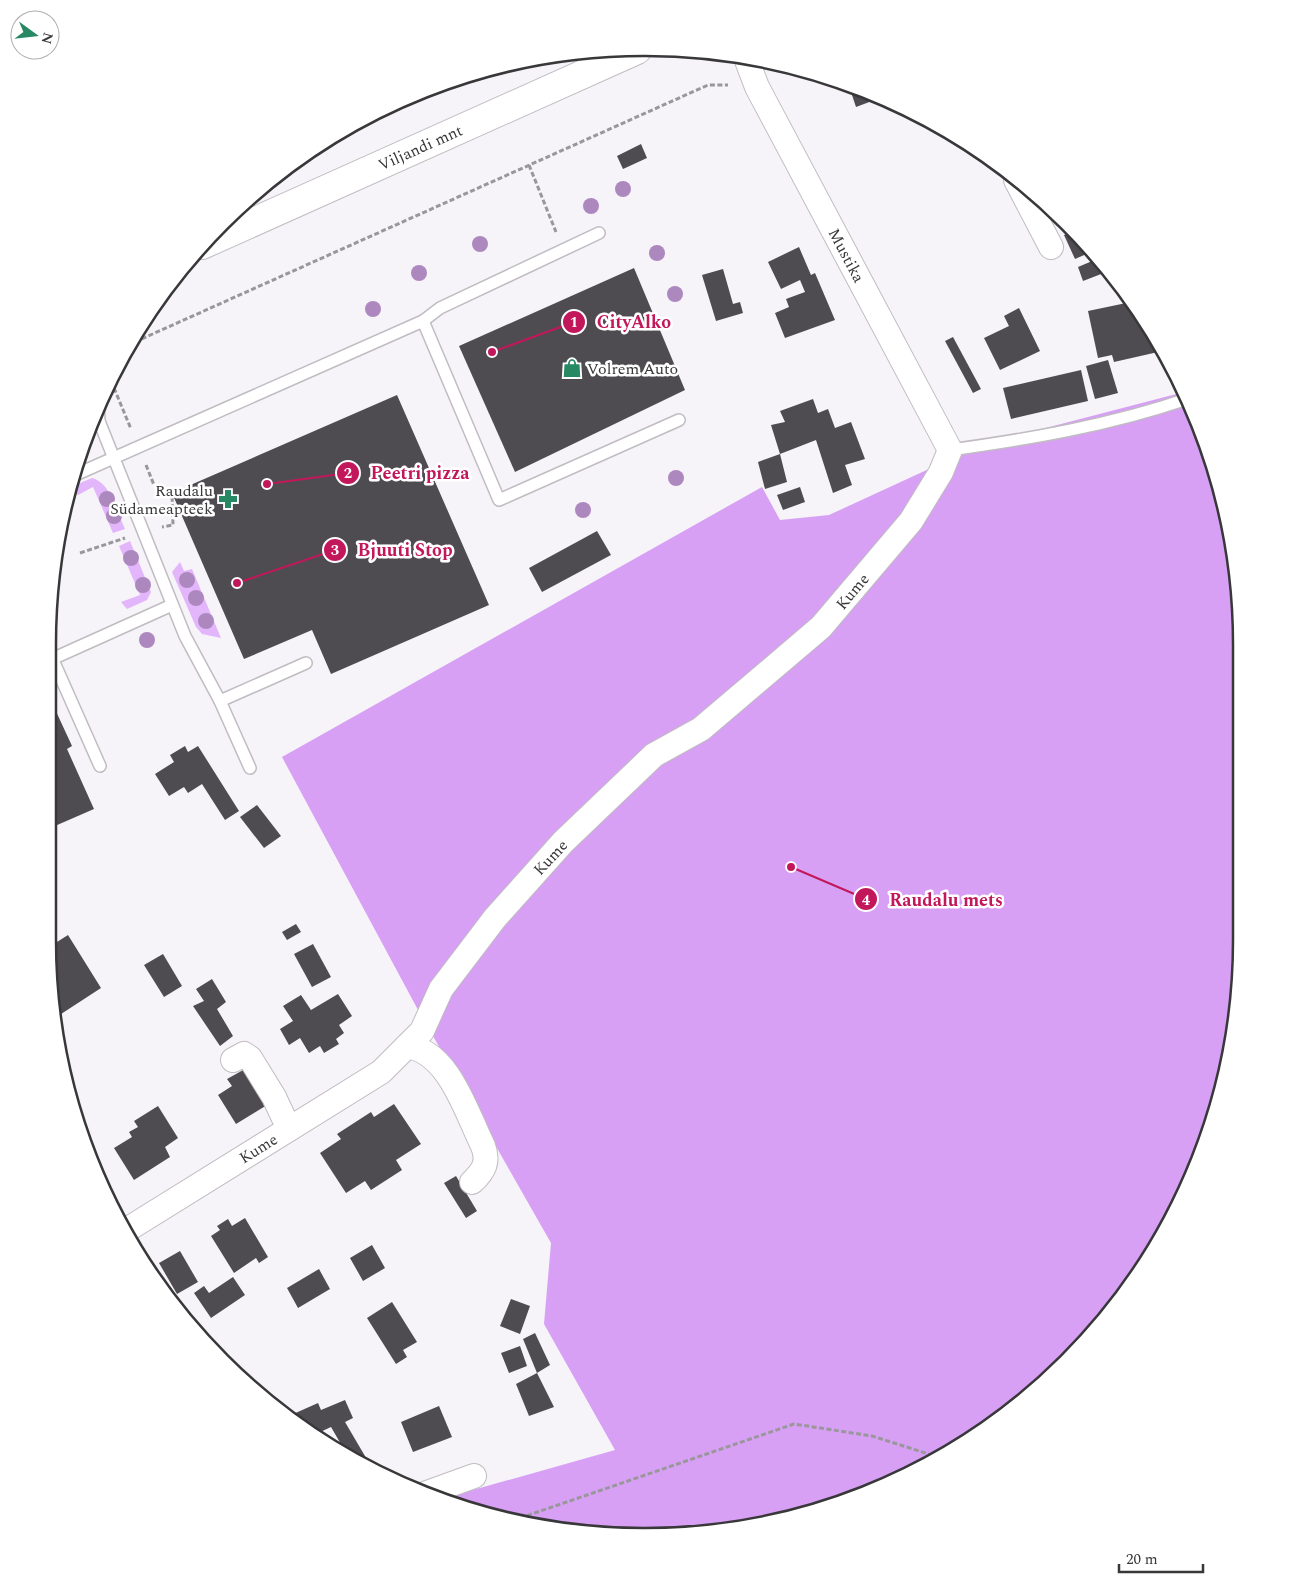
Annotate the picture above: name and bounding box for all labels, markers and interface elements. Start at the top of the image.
north arrow [10,10,60,60]
text: N [35,30,59,46]
street label: Viljandi mnt [374,118,467,177]
street label: Mustika [822,224,870,287]
callout: CityAlko [562,306,681,339]
text: CityAlko [597,309,671,336]
text: 1 [570,311,578,334]
shop icon: Volrem Auto [561,357,583,379]
place label: Volrem Auto [587,357,678,381]
callout: Peetri pizza [336,457,480,490]
text: Peetri pizza [370,460,470,487]
text: 2 [344,462,352,485]
place label: Raudalu Südameapteek [110,479,213,521]
pharmacy icon: Raudalu Südameapteek [217,488,239,510]
callout: Bjuuti Stop [323,533,463,566]
text: Bjuuti Stop [358,537,453,564]
text: 3 [331,539,339,562]
street label: Kume [830,568,875,615]
street label: Kume [528,834,574,881]
callout: Raudalu mets [854,883,1013,916]
text: Raudalu mets [889,887,1003,914]
text: 4 [862,889,871,912]
street label: Kume [235,1128,282,1170]
scale bar [1119,1542,1203,1574]
text: 20 m [1126,1548,1158,1571]

